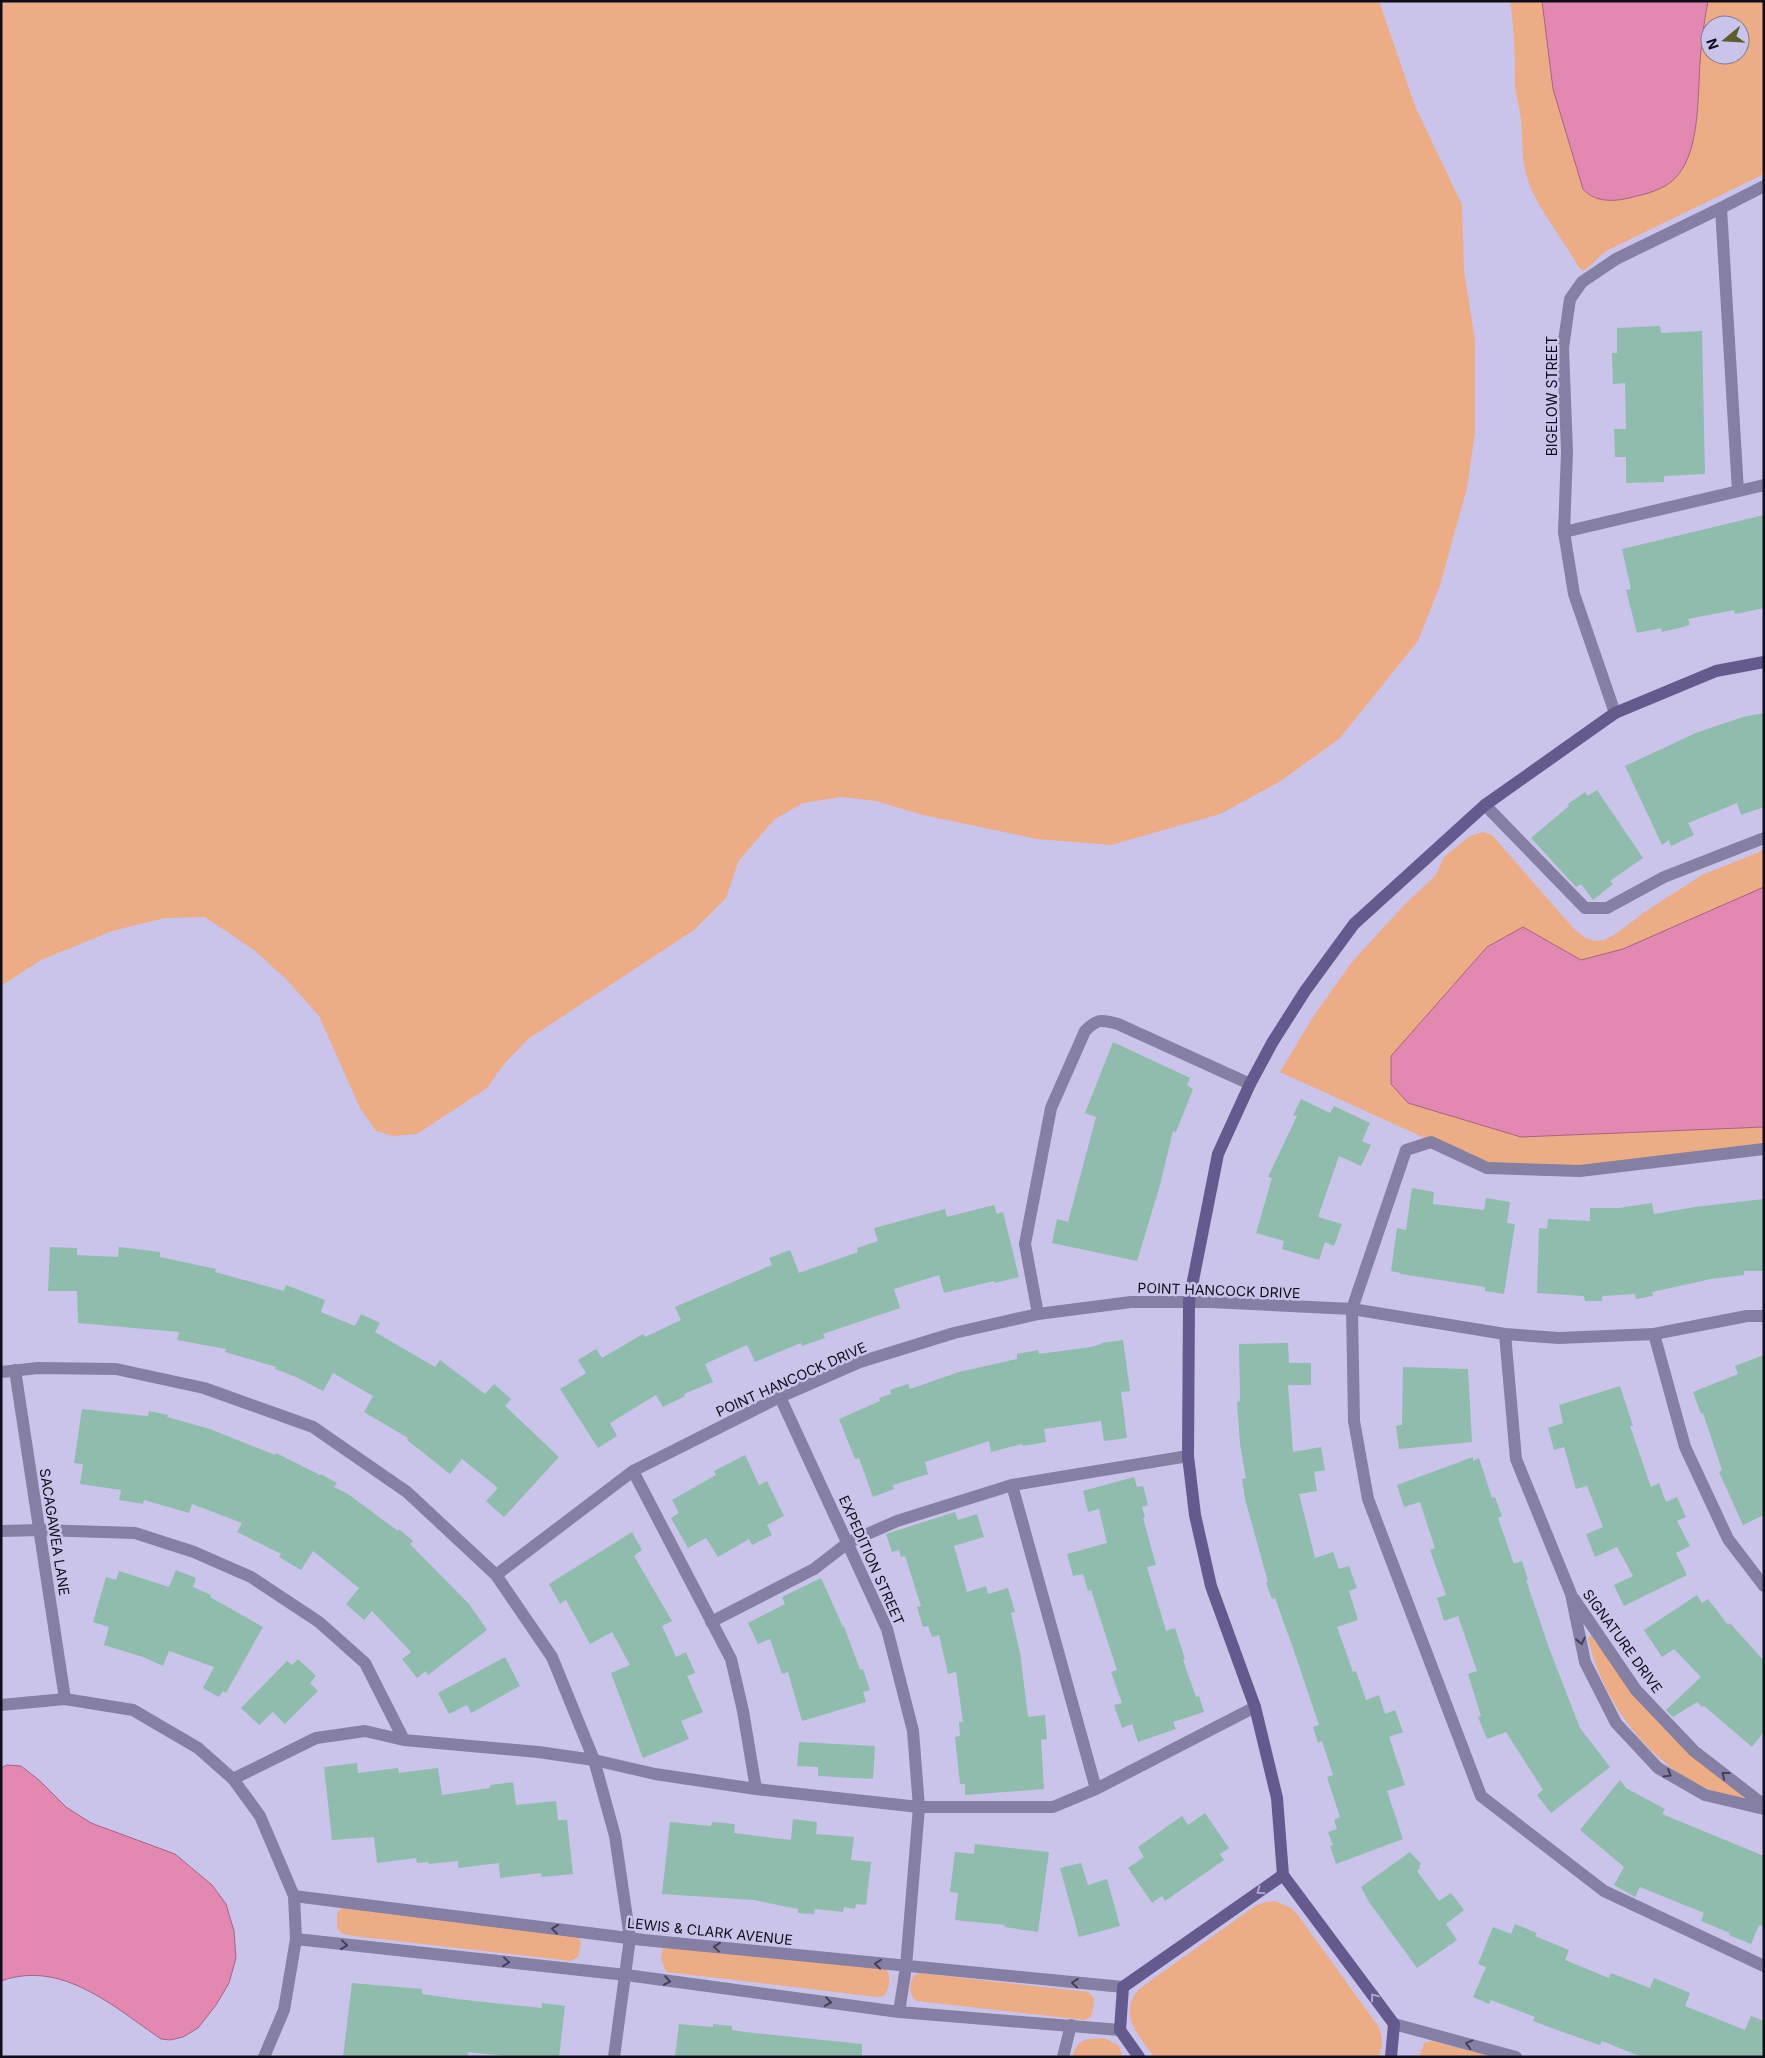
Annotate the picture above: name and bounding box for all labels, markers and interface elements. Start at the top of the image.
north arrow [1700,15,1750,65]
text: N [1702,36,1722,52]
street label: BIGELOW STREET [1543,336,1560,456]
street label: POINT HANCOCK DRIVE [1137,1279,1301,1301]
street label: POINT HANCOCK DRIVE [713,1338,869,1420]
street label: SACAGAWEA LANE [37,1467,73,1597]
street label: EXPEDITION STREET [836,1493,908,1627]
street label: SIGNATURE DRIVE [1580,1586,1666,1696]
one-way arrow [1575,1637,1586,1646]
one-way arrow [1663,1767,1672,1777]
one-way arrow [1722,1773,1731,1781]
one-way arrow [1256,1885,1266,1894]
street label: LEWIS & CLARK AVENUE [627,1914,793,1948]
one-way arrow [551,1924,559,1935]
one-way arrow [341,1939,349,1950]
one-way arrow [712,1942,720,1953]
one-way arrow [502,1956,510,1967]
one-way arrow [874,1959,882,1970]
one-way arrow [663,1975,672,1985]
one-way arrow [1071,1978,1079,1989]
one-way arrow [1371,1994,1379,2003]
one-way arrow [825,1996,833,2007]
one-way arrow [1466,2039,1474,2049]

